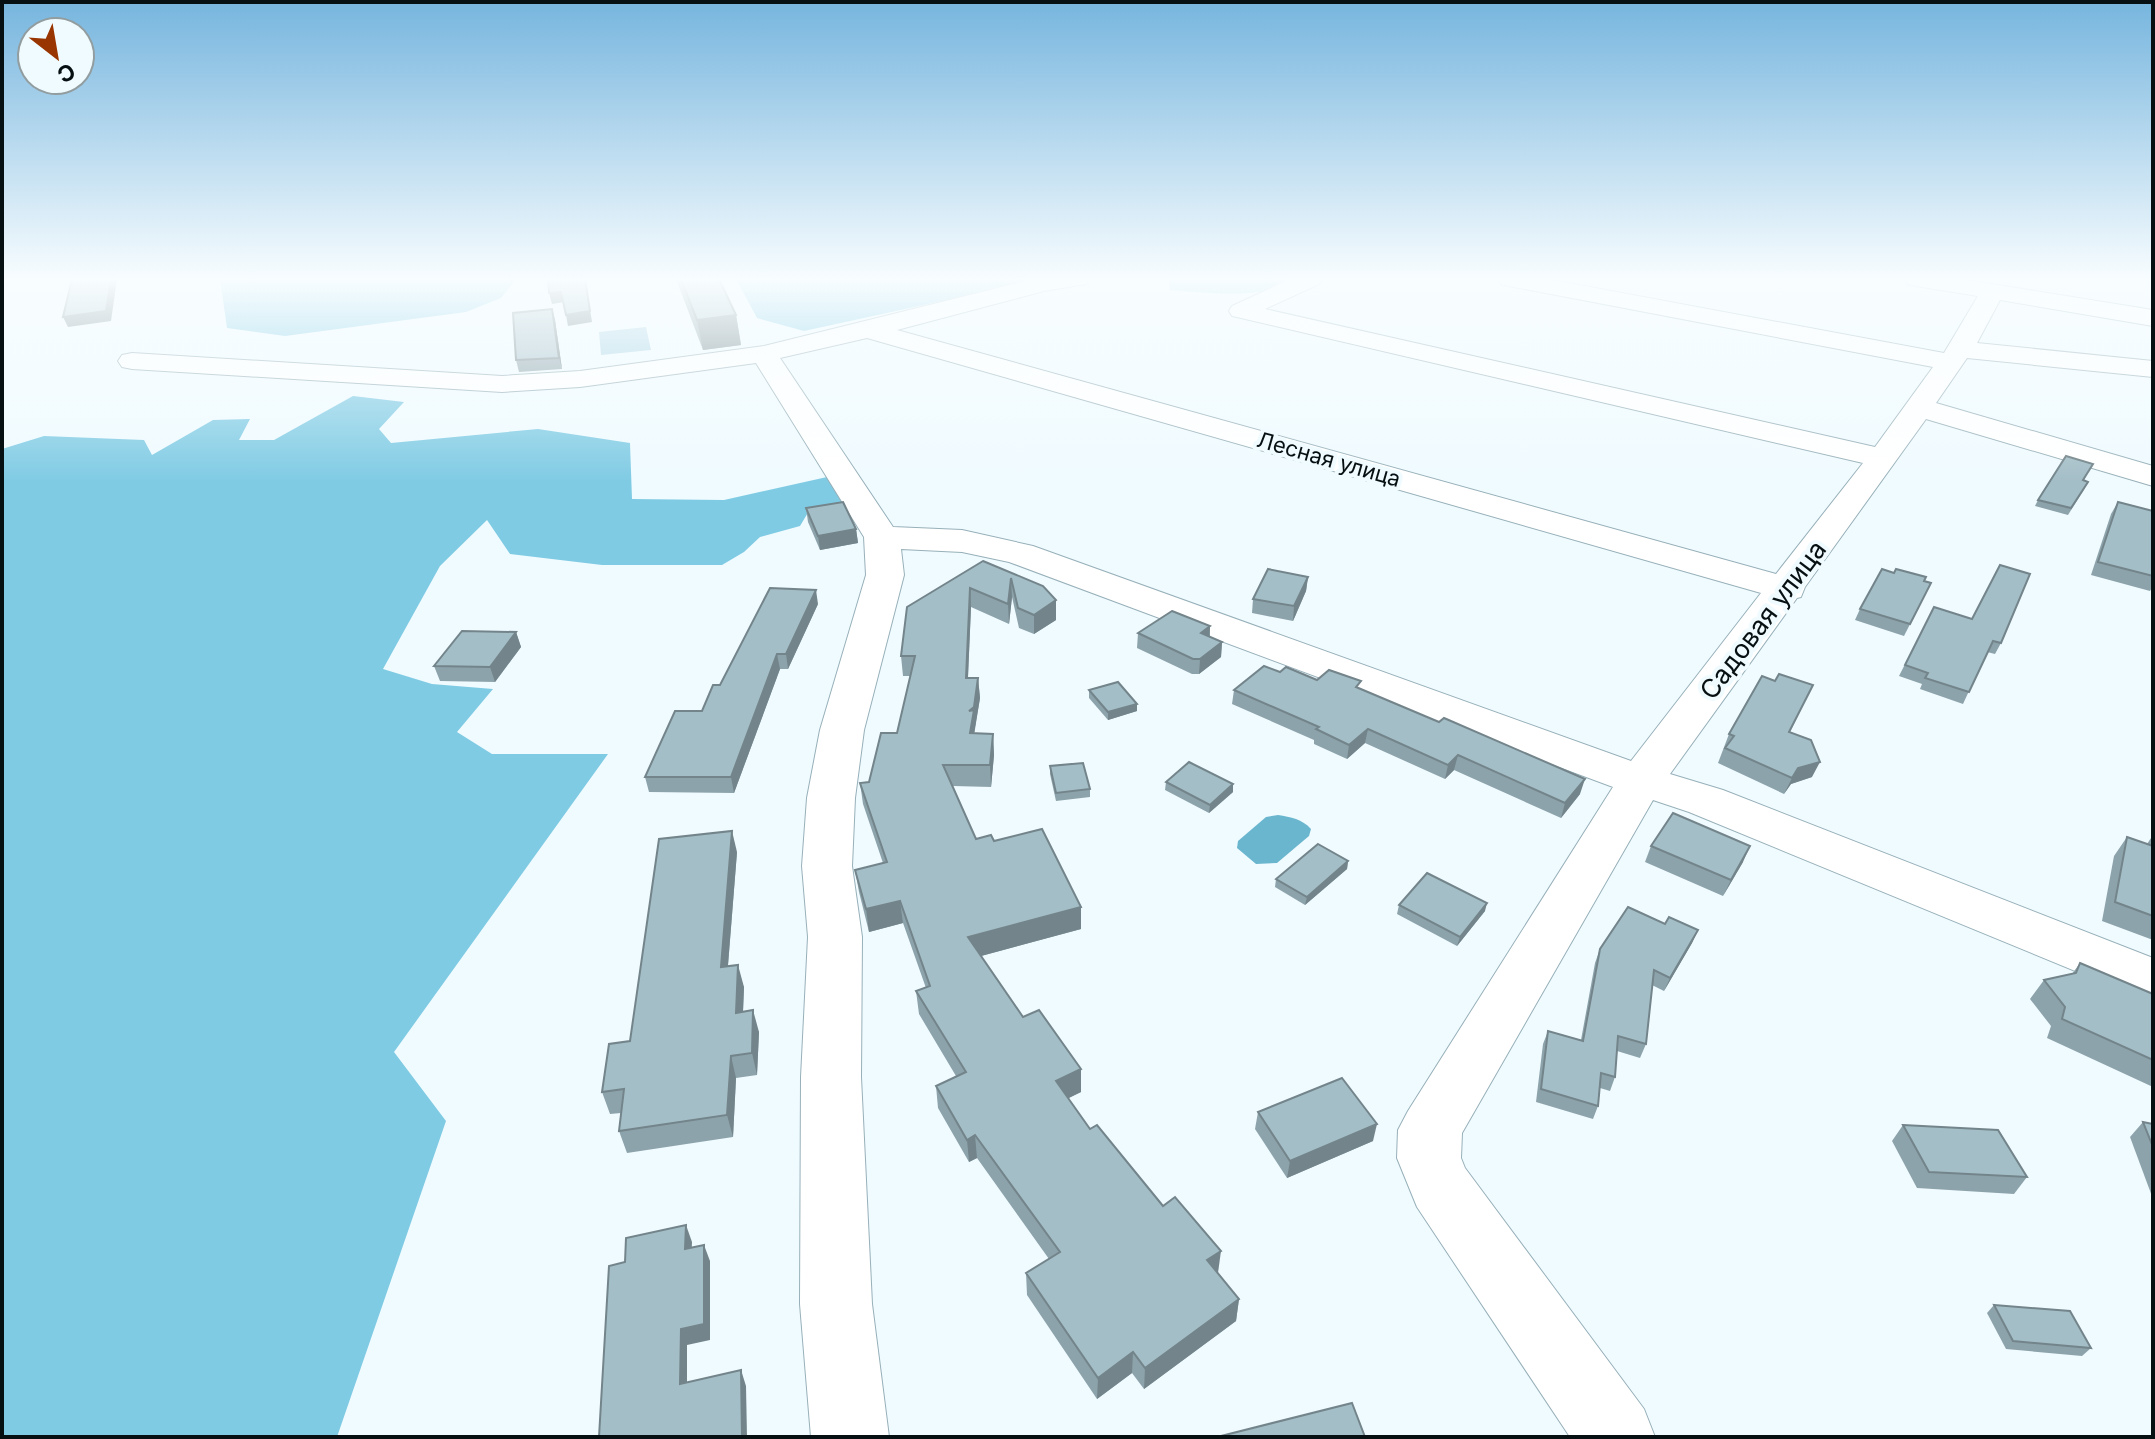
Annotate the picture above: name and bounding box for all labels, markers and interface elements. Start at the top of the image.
north arrow [16,16,96,96]
text: С [53,58,80,88]
street label: Лесная улица [1254,426,1404,492]
street label: Садовая улица [1693,534,1832,705]

